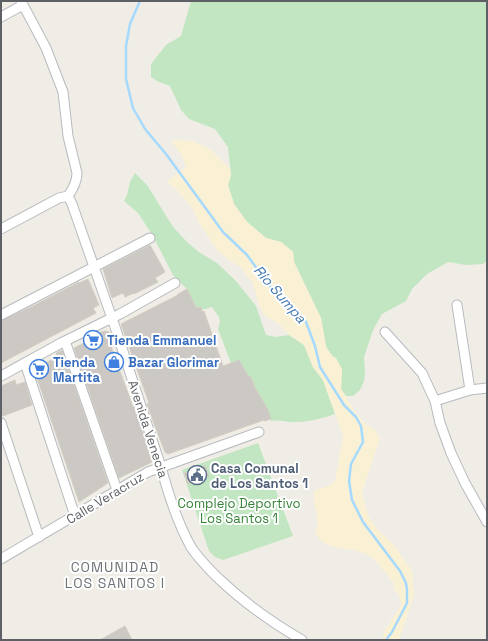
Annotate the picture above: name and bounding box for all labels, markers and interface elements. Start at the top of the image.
water label: Río Sumpa [250,261,311,327]
supermarket icon: Tienda Emmanuel [82,329,104,351]
place label: Tienda Emmanuel [107,332,216,349]
shop icon: Bazar Glorimar [103,351,125,373]
place label: Tienda Martita [53,354,100,386]
place label: Bazar Glorimar [128,354,219,371]
supermarket icon: Tienda Martita [28,358,50,380]
street label: Avenida Venecia [124,378,172,481]
place label: Casa Comunal de Los Santos 1 [211,460,308,492]
public building icon: Casa Comunal de Los Santos 1 [186,464,208,486]
street label: Calle Veracruz [63,468,147,528]
park label: Complejo Deportivo Los Santos 1 [178,495,300,527]
district label: COMUNIDAD LOS SANTOS I [65,558,165,592]

